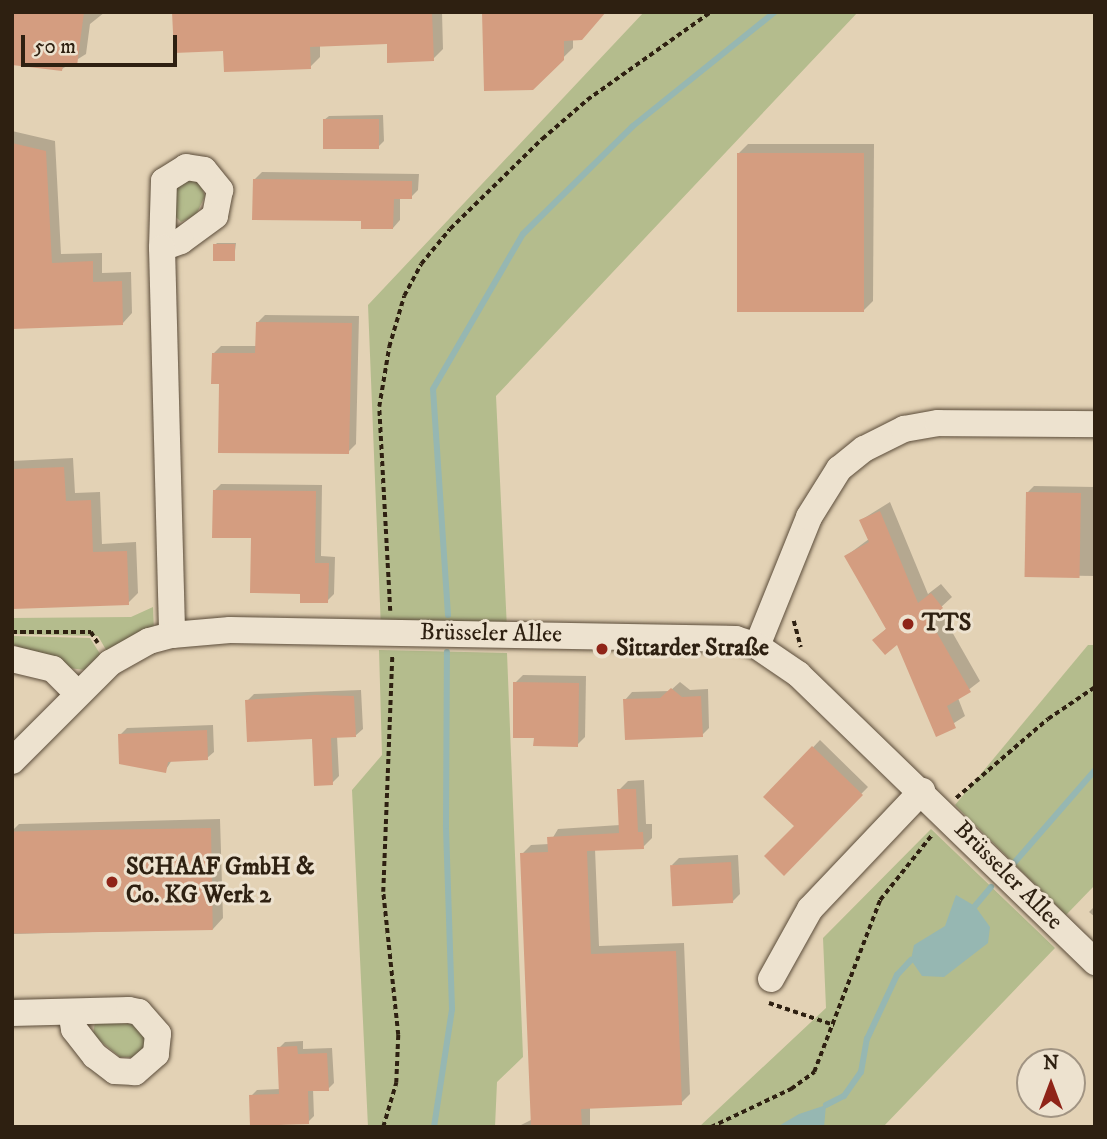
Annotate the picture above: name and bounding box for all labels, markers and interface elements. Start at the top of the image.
scale bar [24,21,180,65]
text: 50 m [34,34,76,60]
place label: TTS [922,610,971,638]
marker: TTS [900,616,916,632]
street label: Brüsseler Allee [420,618,562,650]
place label: Sittarder Straße [616,635,769,663]
marker: Sittarder Straße [594,641,610,657]
street label: Brüsseler Allee [948,816,1068,936]
place label: SCHAAF GmbH & Co. KG Werk 2 [126,854,315,910]
marker: SCHAAF GmbH & Co. KG Werk 2 [104,874,120,890]
north arrow [1016,1048,1086,1118]
text: N [1043,1052,1059,1075]

